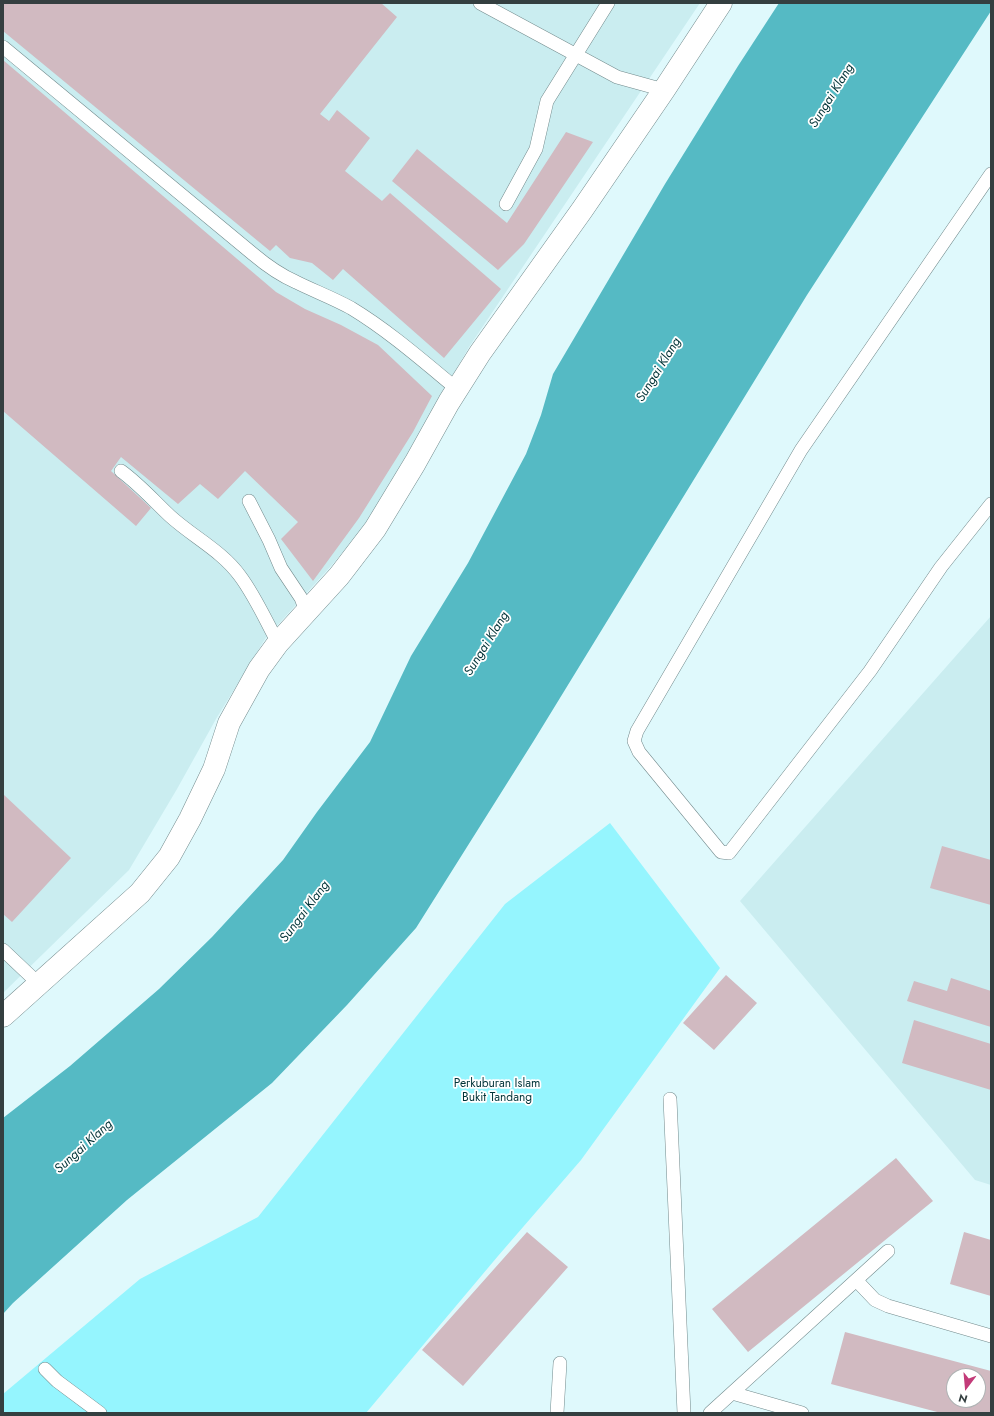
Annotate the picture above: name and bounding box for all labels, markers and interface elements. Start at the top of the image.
water label: Sungai Klang [806,61,858,131]
water label: Sungai Klang [633,335,685,405]
water label: Sungai Klang [461,609,513,679]
water label: Sungai Klang [277,878,333,946]
park label: Perkuburan Islam Bukit Tandang [454,1077,540,1105]
water label: Sungai Klang [52,1117,116,1177]
north arrow [946,1368,986,1408]
text: N [957,1390,969,1407]

